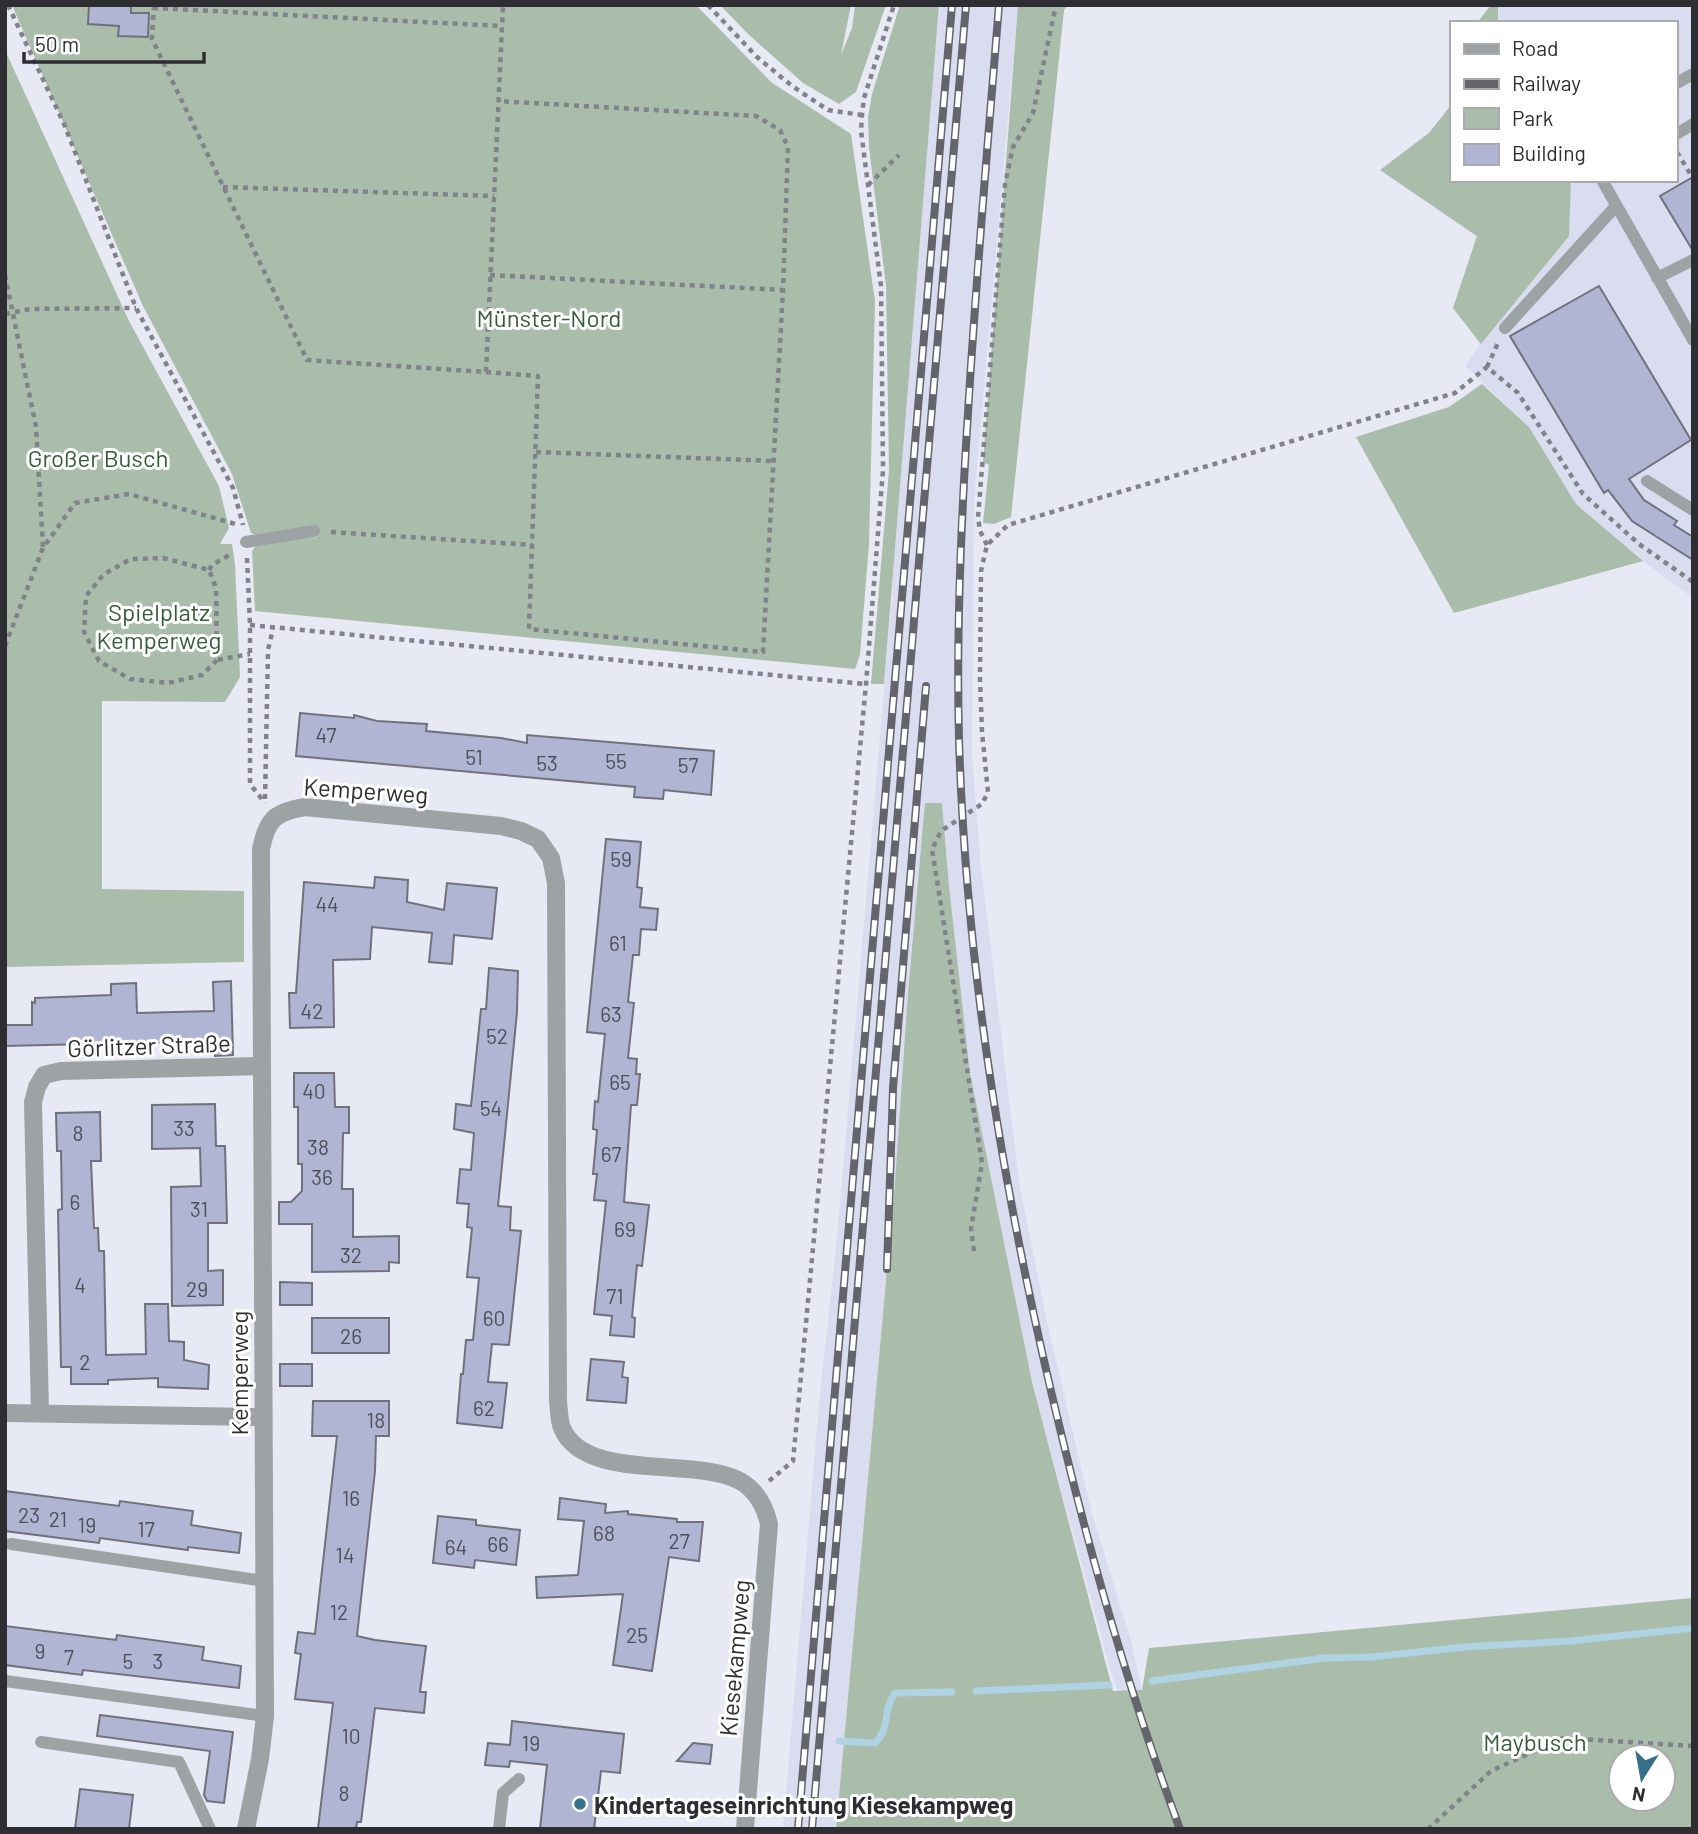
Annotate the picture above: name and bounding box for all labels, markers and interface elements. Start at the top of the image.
scale bar [24,21,205,65]
legend [1450,21,1677,182]
text: 50 m [35,31,79,56]
text: Road [1512,35,1558,60]
text: Railway [1512,70,1581,95]
text: Park [1512,105,1553,130]
text: Building [1512,140,1586,165]
park label: Münster-Nord [477,303,621,332]
park label: Großer Busch [28,443,168,472]
park label: Spielplatz Kemperweg [97,597,221,654]
house number: 47 [316,722,337,747]
house number: 51 [465,744,483,769]
house number: 55 [605,748,627,773]
house number: 53 [536,750,558,775]
house number: 57 [678,752,698,777]
street label: Kemperweg [303,771,429,809]
house number: 59 [610,846,632,871]
house number: 44 [315,891,339,916]
house number: 61 [609,930,627,955]
house number: 42 [301,998,323,1023]
house number: 63 [600,1001,622,1026]
house number: 52 [486,1023,508,1048]
street label: Görlitzer Straße [67,1028,231,1062]
house number: 65 [609,1069,631,1094]
house number: 40 [302,1078,326,1103]
house number: 54 [480,1095,502,1120]
house number: 33 [173,1115,195,1140]
house number: 8 [73,1120,83,1145]
house number: 38 [307,1134,329,1159]
house number: 67 [601,1141,621,1166]
house number: 36 [311,1164,333,1189]
house number: 6 [70,1189,80,1214]
house number: 31 [190,1196,208,1221]
house number: 69 [614,1216,636,1241]
house number: 32 [340,1242,362,1267]
house number: 4 [74,1272,86,1297]
house number: 29 [186,1276,208,1301]
house number: 71 [606,1283,624,1308]
house number: 60 [483,1305,505,1330]
street label: Kemperweg [224,1311,253,1435]
house number: 26 [340,1323,362,1348]
house number: 2 [79,1349,91,1374]
house number: 62 [473,1395,495,1420]
house number: 18 [367,1407,385,1432]
house number: 16 [342,1485,360,1510]
house number: 23 [18,1502,40,1527]
house number: 21 [49,1506,67,1531]
house number: 19 [78,1512,96,1537]
house number: 17 [137,1516,155,1541]
house number: 68 [593,1520,615,1545]
house number: 27 [668,1528,690,1553]
house number: 66 [487,1531,509,1556]
house number: 64 [445,1534,467,1559]
house number: 14 [336,1542,354,1567]
street label: Kiesekampweg [713,1578,755,1738]
house number: 12 [330,1599,348,1624]
house number: 25 [626,1622,648,1647]
house number: 9 [35,1638,45,1663]
house number: 7 [64,1644,74,1669]
house number: 5 [123,1648,133,1673]
house number: 3 [153,1648,163,1673]
house number: 10 [341,1723,361,1748]
park label: Maybusch [1483,1727,1587,1756]
house number: 19 [522,1730,540,1755]
north arrow [1607,1743,1677,1813]
house number: 8 [339,1780,349,1805]
text: N [1630,1783,1647,1808]
place label: Kindertageseinrichtung Kiesekampweg [594,1790,1013,1819]
marker: Kindertageseinrichtung Kiesekampweg [572,1796,588,1812]

